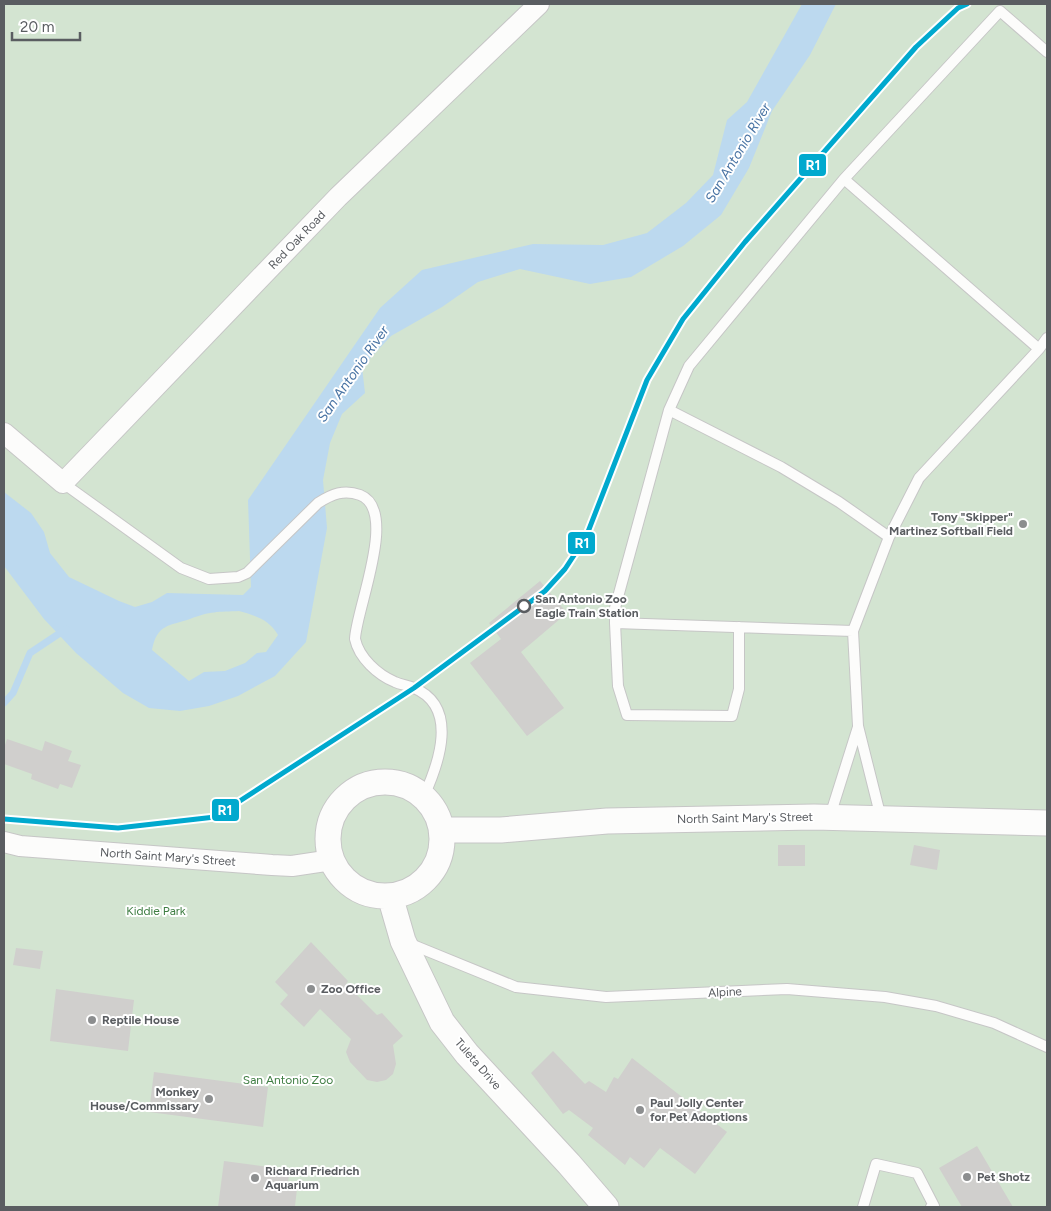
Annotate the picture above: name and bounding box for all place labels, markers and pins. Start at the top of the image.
place label: Tony "Skipper" Martinez Softball Field [889,510,1013,538]
marker: Tony "Skipper" Martinez Softball Field [1017,518,1029,530]
place label: San Antonio Zoo Eagle Train Station [535,592,639,620]
marker: San Antonio Zoo Eagle Train Station [517,599,531,613]
place label: Zoo Office [321,982,381,996]
marker: Zoo Office [305,983,317,995]
place label: Reptile House [102,1013,179,1027]
marker: Reptile House [86,1014,98,1026]
place label: Monkey House/Commissary [90,1085,199,1113]
marker: Monkey House/Commissary [203,1093,215,1105]
place label: Paul Jolly Center for Pet Adoptions [650,1096,748,1124]
marker: Paul Jolly Center for Pet Adoptions [634,1104,646,1116]
place label: Richard Friedrich Aquarium [265,1164,359,1192]
place label: Pet Shotz [977,1170,1030,1184]
marker: Pet Shotz [961,1171,973,1183]
marker: Richard Friedrich Aquarium [249,1172,261,1184]

